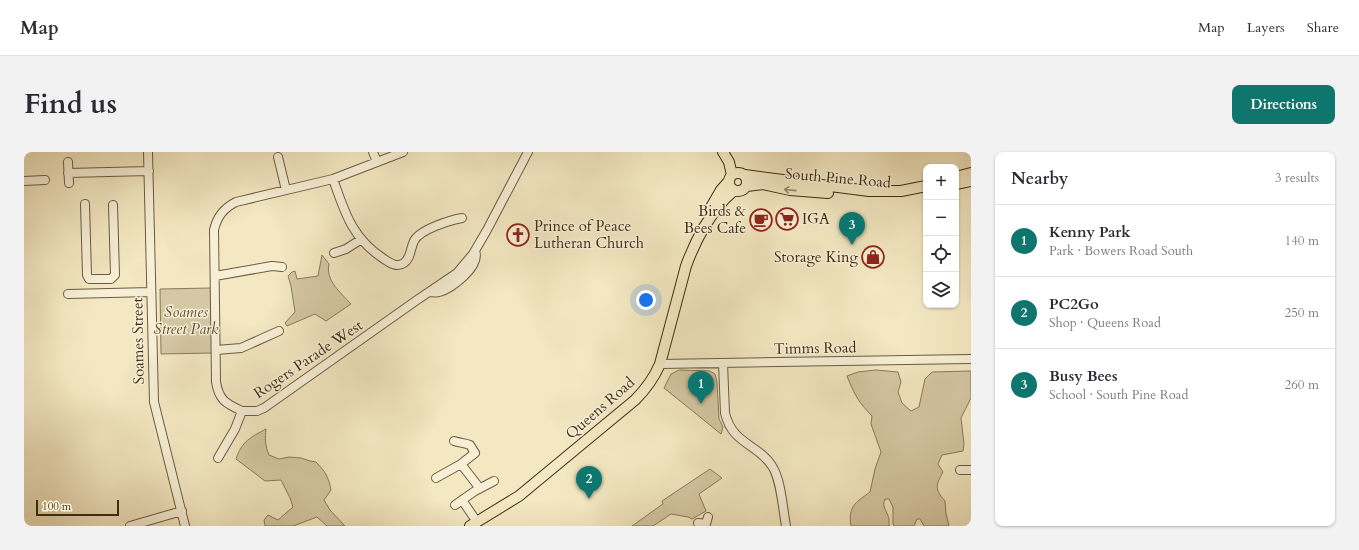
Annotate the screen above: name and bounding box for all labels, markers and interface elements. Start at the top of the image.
text: Map [20,15,59,41]
text: Map [1198,18,1225,37]
text: Layers [1247,18,1285,37]
text: Share [1307,18,1339,37]
text: Find us [24,85,117,123]
button: Directions [1232,85,1335,124]
street label: South Pine Road [784,163,892,193]
map controls [923,164,959,308]
button: + [923,164,959,200]
text: Nearby [1011,167,1068,190]
text: 3 results [1275,169,1319,187]
one-way arrow [784,186,797,193]
button: − [923,200,959,236]
place label: Birds & Bees Cafe [684,201,746,238]
supermarket icon: IGA [774,206,800,232]
cafe icon: Birds & Bees Cafe [748,207,774,233]
place label: IGA [802,209,830,229]
pin: 3 [839,212,865,245]
place label: Prince of Peace Lutheran Church [534,216,645,253]
church icon: Prince of Peace Lutheran Church [505,222,531,248]
text: Kenny Park [1049,222,1131,242]
text: 1 [1021,232,1027,250]
text: 140 m [1285,232,1319,250]
button: locate [923,236,959,272]
text: Park · Bowers Road South [1049,242,1193,260]
shop icon: Storage King [860,244,886,270]
place label: Storage King [774,247,859,267]
button: layers [923,272,959,308]
your location [636,290,656,310]
text: PC2Go [1049,294,1099,314]
street label: Soames Street [127,297,149,385]
park label: Soames Street Park [153,302,219,339]
text: 2 [1021,304,1027,322]
text: 250 m [1285,304,1319,322]
text: Shop · Queens Road [1049,314,1161,332]
street label: Rogers Parade West [250,315,367,403]
street label: Timms Road [774,337,856,359]
text: Busy Bees [1049,366,1118,386]
pin: 1 [688,371,714,404]
street label: Queens Road [561,372,639,444]
text: 3 [1021,376,1027,394]
text: 260 m [1285,376,1319,394]
text: School · South Pine Road [1049,386,1188,404]
pin: 2 [576,466,602,499]
scale bar [36,498,119,517]
text: 100 m [42,499,71,514]

